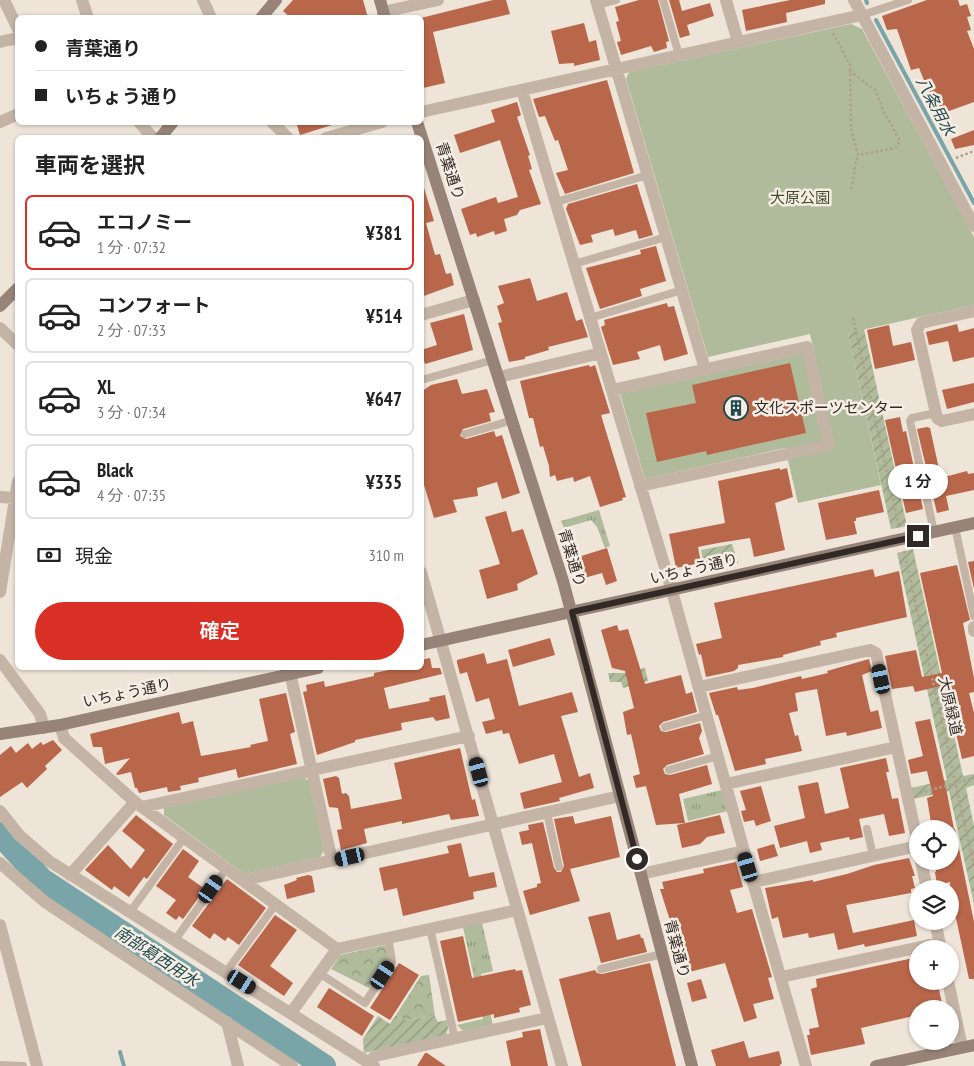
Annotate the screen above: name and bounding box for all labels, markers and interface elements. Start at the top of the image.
text: 青葉通り [65,36,141,60]
water label: 八条用水 [912,73,961,141]
text: いちょう通り [65,84,179,108]
street label: 青葉通り [432,139,469,202]
text: 車両を選択 [35,151,145,179]
park label: 大原公園 [770,188,830,207]
icon: car [37,210,82,255]
text: エコノミー [97,210,192,234]
text: ¥381 [366,221,402,245]
text: 1 分 · 07:32 [97,237,166,257]
icon: car [37,293,82,338]
text: コンフォート [97,293,210,317]
text: ¥514 [366,304,402,328]
text: 2 分 · 07:33 [97,320,166,340]
text: XL [97,375,115,399]
icon: car [37,376,82,421]
text: ¥647 [366,387,402,411]
building icon: 文化スポーツセンター [723,395,749,421]
place label: 文化スポーツセンター [754,398,904,417]
text: 3 分 · 07:34 [97,402,166,422]
text: Black [97,458,133,482]
icon: car [37,459,82,504]
callout: 1 分 [888,464,948,498]
text: ¥335 [366,470,402,494]
text: 1 分 [905,471,931,491]
text: 4 分 · 07:35 [97,485,166,505]
route end [907,525,929,547]
street label: 青葉通り [555,526,590,589]
icon: cash [35,541,63,569]
text: 現金 [75,544,113,568]
text: 310 m [369,545,404,565]
street label: いちょう通り [648,549,740,588]
button: 確定 [35,602,404,660]
car [870,663,891,695]
street label: いちょう通り [81,674,173,711]
street label: 大原緑道 [934,675,966,737]
car [467,756,490,788]
map controls [909,820,959,1050]
button: locate [909,820,959,870]
car [333,846,366,868]
route start [626,848,648,870]
car [736,850,759,884]
car [196,872,225,906]
button: layers [909,880,959,930]
street label: 青葉通り [661,917,694,980]
water label: 南部葛西用水 [111,921,204,992]
button: + [909,940,959,990]
car [368,958,397,992]
car [225,968,258,996]
button: − [909,1000,959,1050]

